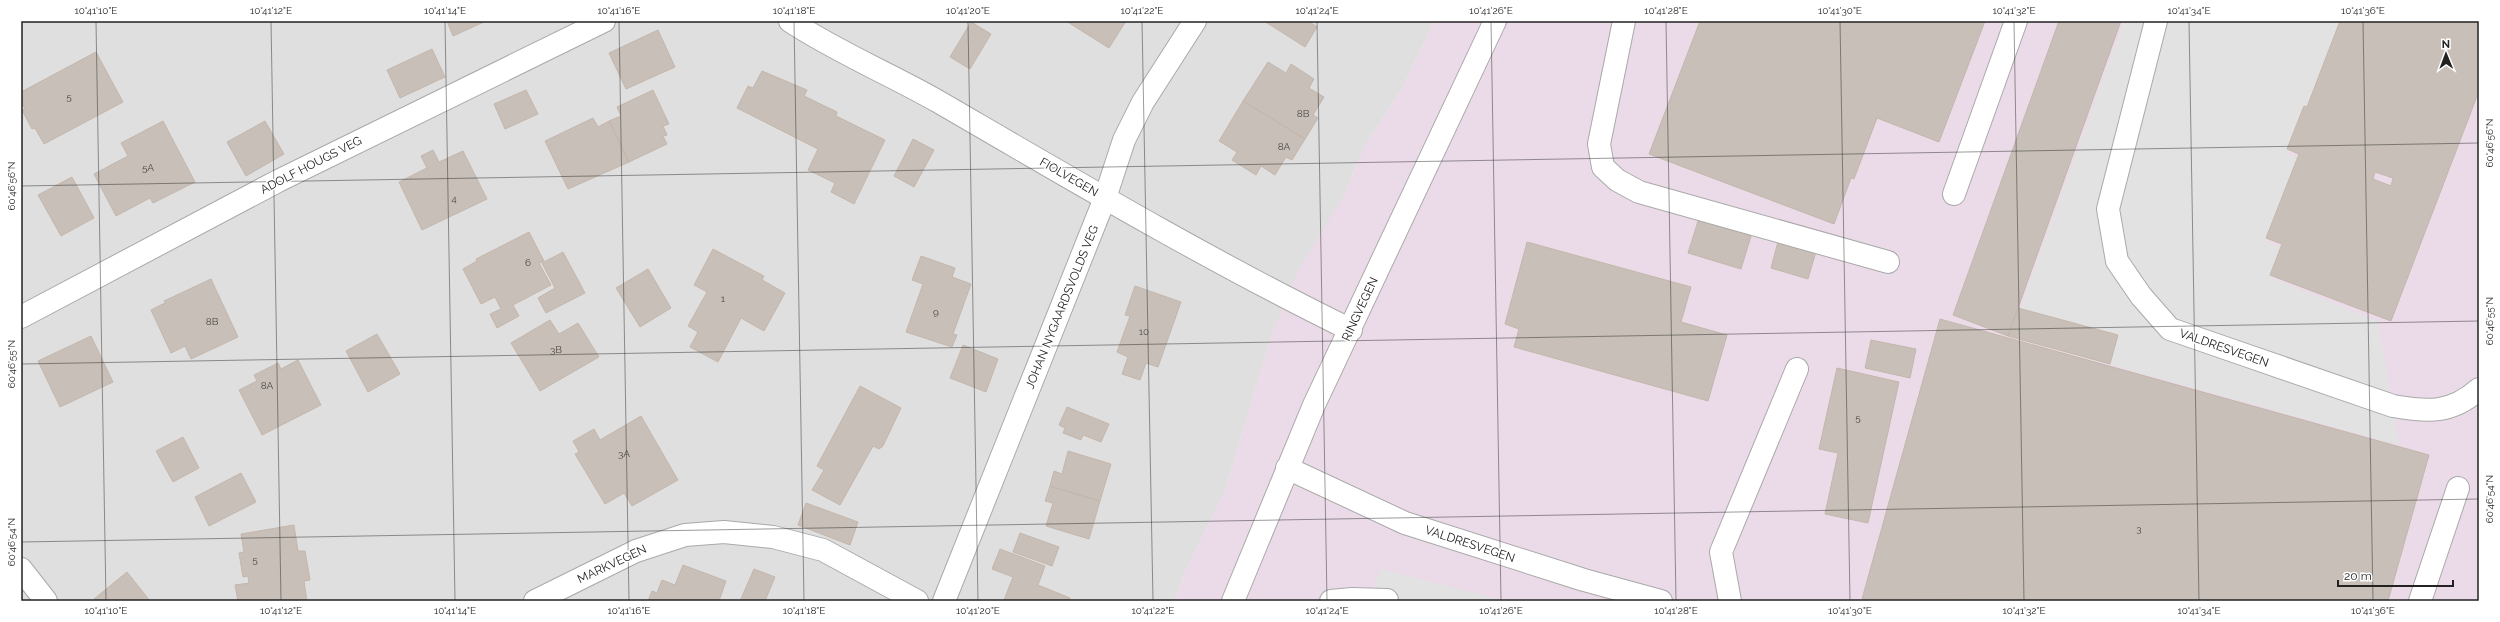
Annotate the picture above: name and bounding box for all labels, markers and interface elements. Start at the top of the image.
text: 10°41'10"E [75,5,117,16]
text: 10°41'12"E [250,5,292,16]
text: 10°41'14"E [424,5,466,16]
text: 10°41'16"E [598,5,640,16]
text: 10°41'18"E [773,5,815,16]
text: 10°41'20"E [946,5,990,16]
text: 10°41'22"E [1121,5,1163,16]
text: 10°41'24"E [1295,5,1339,16]
text: 10°41'26"E [1469,5,1513,16]
text: 10°41'28"E [1644,5,1688,16]
text: 10°41'30"E [1818,5,1862,16]
text: 10°41'32"E [1992,5,2036,16]
text: 10°41'34"E [2167,5,2211,16]
text: 10°41'36"E [2341,5,2385,16]
north arrow [2426,34,2466,74]
text: N [2442,38,2450,51]
house number: 5 [66,91,72,102]
house number: 8B [1297,108,1310,119]
text: 60°46'56"N [2484,118,2495,168]
street label: ADOLF HOUGS VEG [258,133,364,197]
house number: 8A [1278,141,1291,152]
street label: FIOLVEGEN [1037,155,1101,199]
text: 60°46'56"N [6,161,17,211]
house number: 5A [142,162,154,173]
house number: 4 [451,193,457,204]
street label: JOHAN NYGAARDSVOLDS VEG [1023,223,1101,391]
house number: 6 [525,257,531,268]
street label: RINGVEGEN [1339,275,1381,343]
house number: 1 [721,293,726,304]
text: 60°46'55"N [2484,297,2495,345]
house number: 9 [933,306,939,317]
house number: 8B [206,316,219,327]
house number: 10 [1139,326,1149,337]
street label: VALDRESVEGEN [2177,326,2271,370]
text: 60°46'55"N [6,340,17,388]
house number: 3B [550,344,562,355]
house number: 8A [261,380,274,391]
house number: 5 [1855,412,1861,423]
house number: 3A [618,448,630,459]
text: 60°46'54"N [2484,475,2495,523]
text: 60°46'54"N [6,518,17,566]
street label: VALDRESVEGEN [1423,523,1517,565]
house number: 3 [2136,523,2142,534]
street label: MARKVEGEN [575,542,649,586]
house number: 5 [252,554,258,565]
scale bar [2338,562,2453,588]
text: 20 m [2344,569,2372,583]
text: 10°41'10"E [85,605,127,616]
text: 10°41'12"E [260,605,302,616]
text: 10°41'14"E [434,605,476,616]
text: 10°41'16"E [608,605,650,616]
text: 10°41'18"E [783,605,825,616]
text: 10°41'20"E [956,605,1000,616]
text: 10°41'22"E [1132,605,1174,616]
text: 10°41'24"E [1305,605,1349,616]
text: 10°41'26"E [1479,605,1523,616]
text: 10°41'28"E [1654,605,1698,616]
text: 10°41'30"E [1828,605,1872,616]
text: 10°41'32"E [2002,605,2046,616]
text: 10°41'34"E [2177,605,2221,616]
text: 10°41'36"E [2351,605,2395,616]

